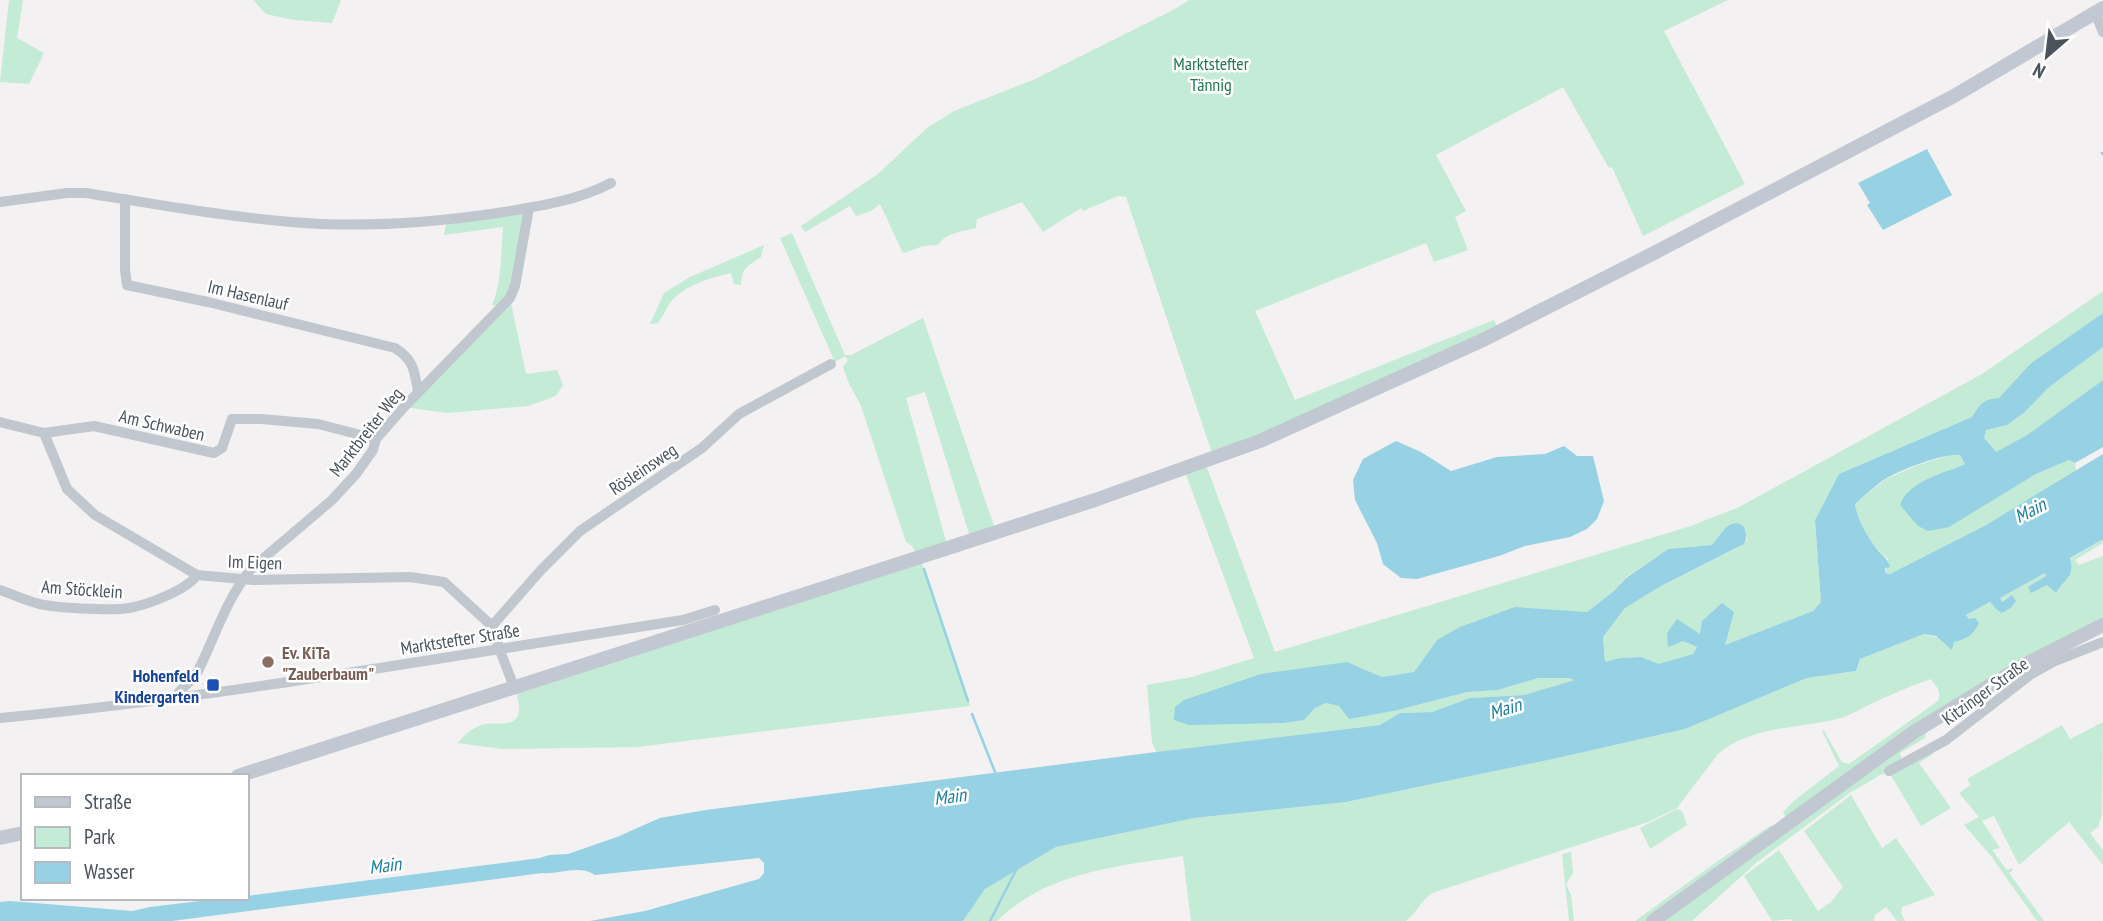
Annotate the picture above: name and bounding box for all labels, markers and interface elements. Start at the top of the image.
north arrow [2012,21,2082,91]
park label: Marktstefter Tännig [1173,52,1249,96]
text: N [2029,58,2049,84]
street label: Im Hasenlauf [206,275,292,316]
street label: Marktbreiter Weg [324,383,408,481]
street label: Am Schwaben [117,404,207,446]
street label: Rösleinsweg [605,438,681,500]
water label: Main [2010,491,2051,528]
street label: Im Eigen [227,550,283,574]
street label: Am Stöcklein [41,575,123,603]
street label: Marktstefter Straße [399,618,521,660]
place label: Ev. KiTa "Zauberbaum" [282,641,374,685]
street label: Kitzinger Straße [1937,652,2033,730]
marker: Ev. KiTa "Zauberbaum" [260,654,276,670]
place label: Hohenfeld Kindergarten [114,664,199,708]
marker: Hohenfeld Kindergarten [205,677,221,693]
water label: Main [1486,692,1525,724]
legend [21,774,248,900]
water label: Main [933,782,969,810]
text: Straße [84,788,132,815]
text: Park [84,823,115,850]
water label: Main [368,851,404,879]
text: Wasser [84,858,135,885]

